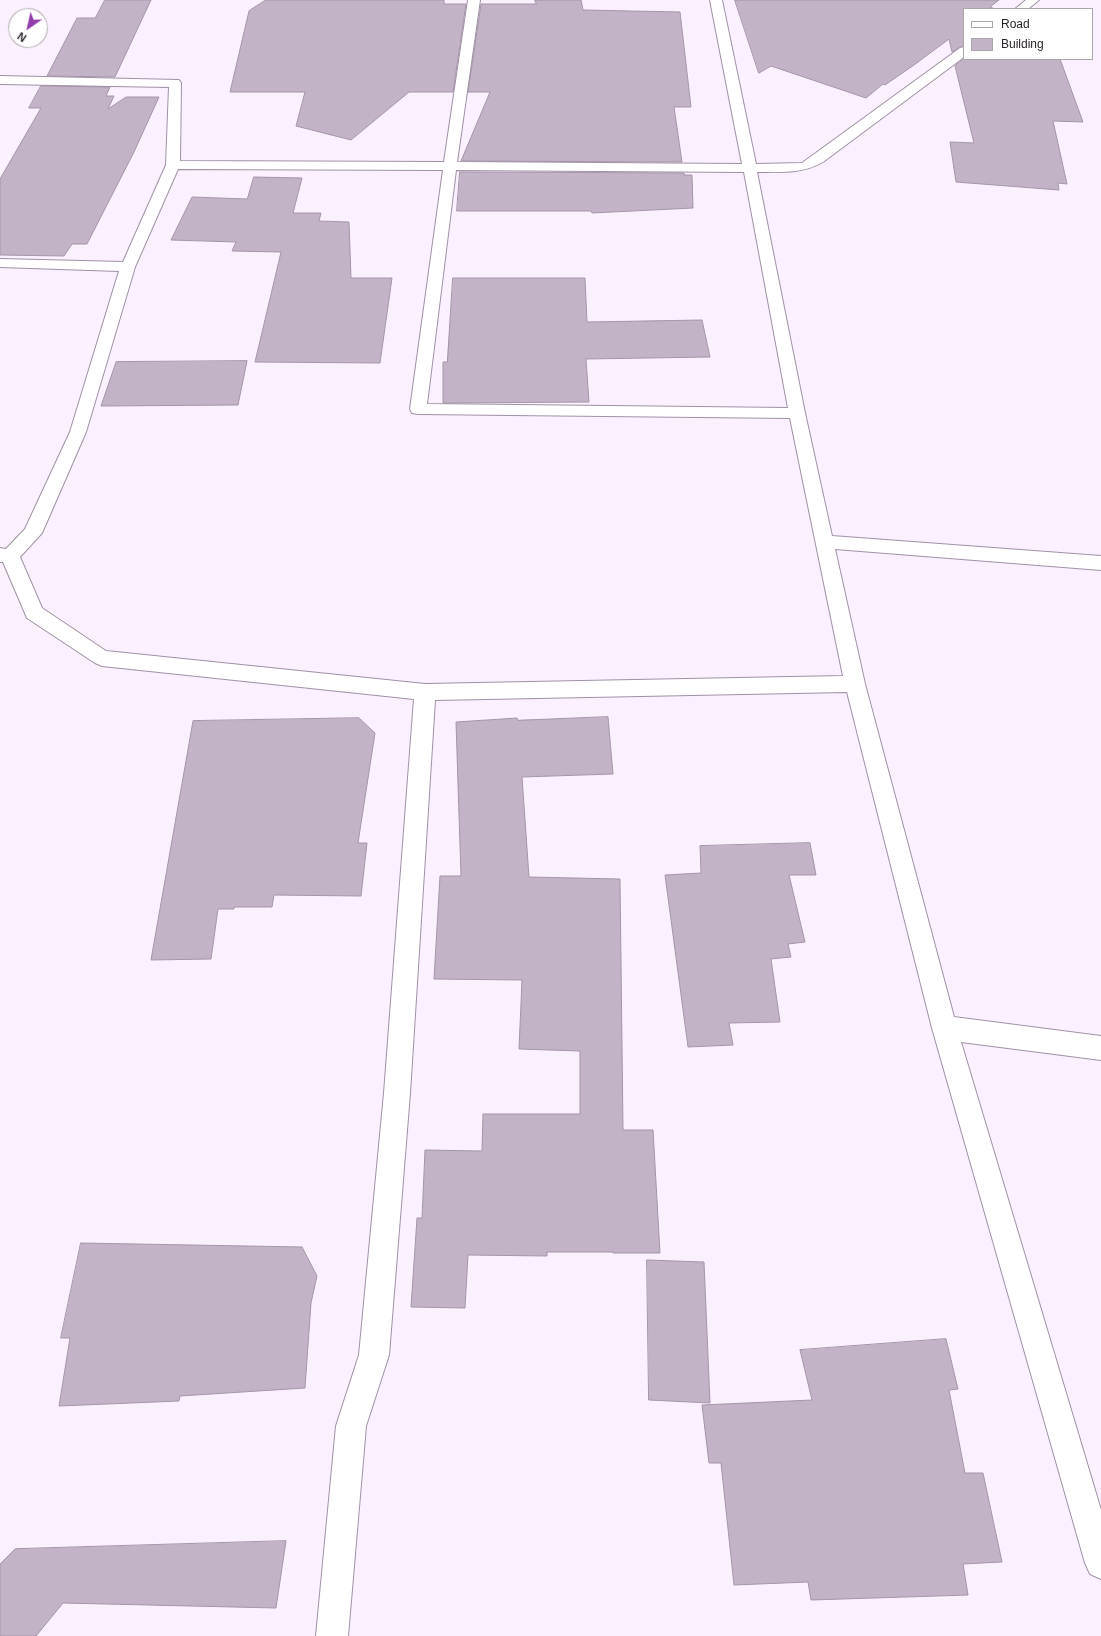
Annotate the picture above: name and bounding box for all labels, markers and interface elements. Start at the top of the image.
north arrow [8,8,48,48]
legend [963,8,1093,60]
text: Road [1001,17,1030,31]
text: N [15,30,29,44]
text: Building [1001,37,1044,51]

